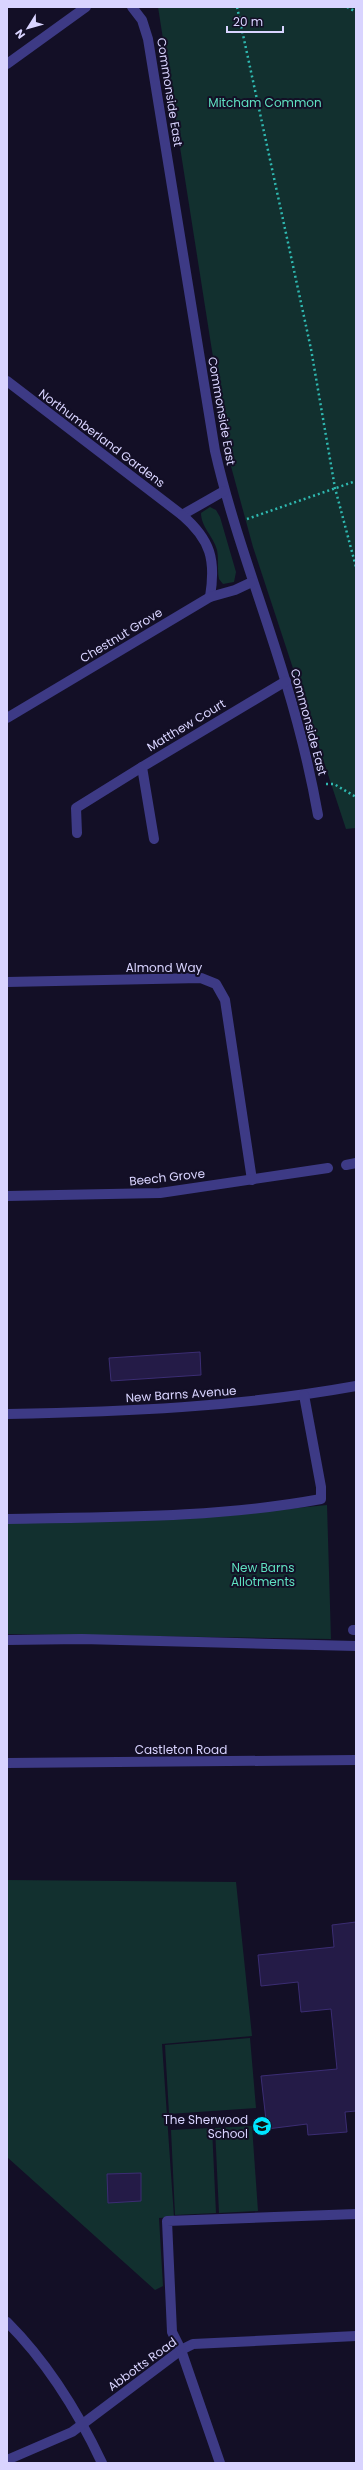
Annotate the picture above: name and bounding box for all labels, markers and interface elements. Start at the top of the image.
north arrow [8,8,48,48]
scale bar [227,8,283,34]
text: 20 m [233,13,263,30]
text: N [11,26,29,42]
street label: Commonside East [153,36,187,148]
park label: Mitcham Common [208,94,322,111]
street label: Commonside East [204,355,240,467]
street label: Northumberland Gardens [35,385,169,491]
street label: Chestnut Grove [76,604,166,666]
street label: Commonside East [287,667,331,777]
street label: Matthew Court [144,695,228,755]
street label: Almond Way [126,959,203,976]
street label: Beech Grove [128,1165,206,1189]
street label: New Barns Avenue [125,1382,237,1406]
park label: New Barns Allotments [231,1559,295,1590]
street label: Castleton Road [135,1741,227,1758]
place label: The Sherwood School [163,2111,248,2142]
school or university icon: The Sherwood School [251,2115,273,2137]
street label: Abbotts Road [104,2333,180,2395]

